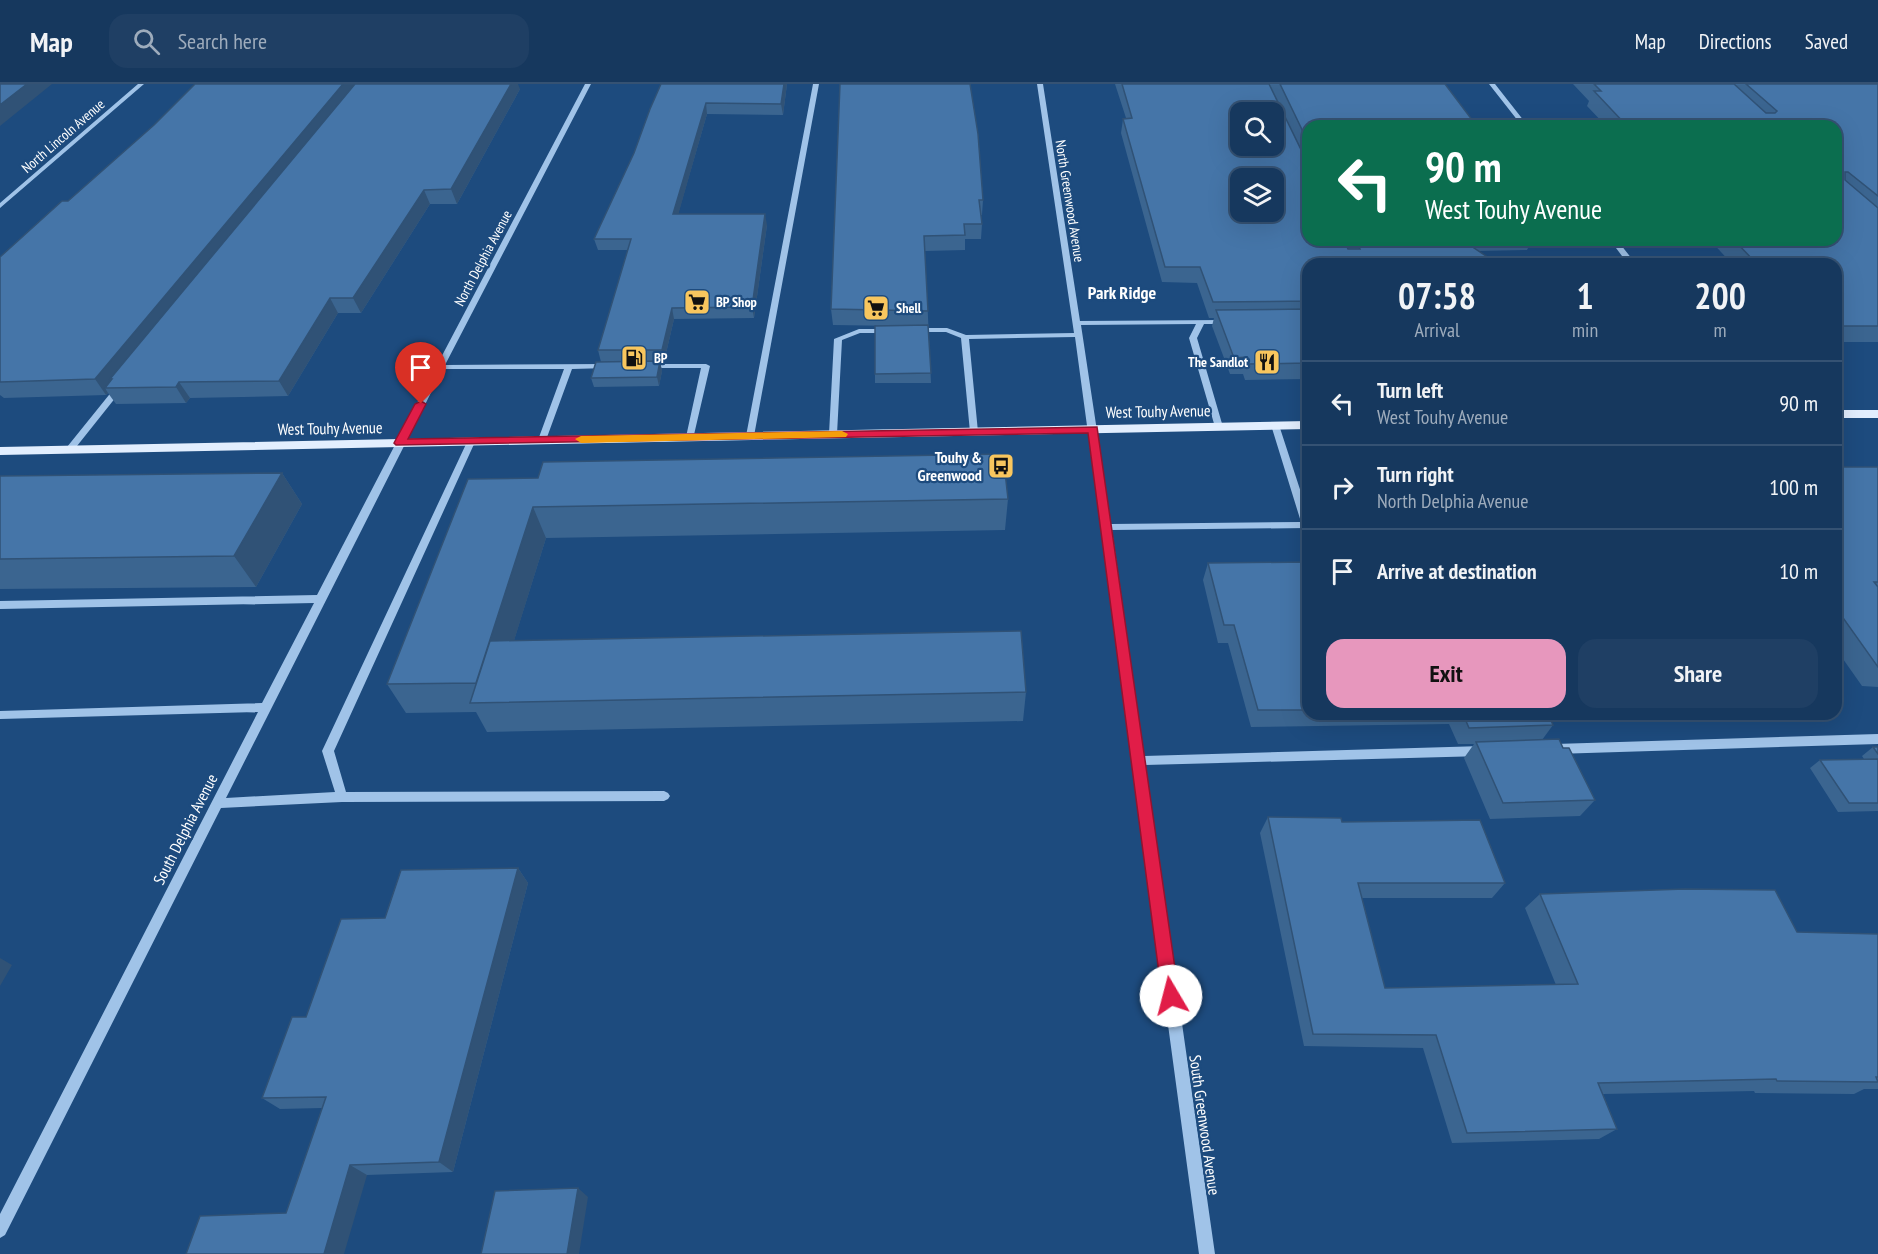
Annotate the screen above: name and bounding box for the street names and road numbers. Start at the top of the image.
street label: North Lincoln Avenue [18,95,108,177]
street label: North Greenwood Avenue [1051,139,1089,264]
street label: North Delphia Avenue [450,207,516,309]
street label: West Touhy Avenue [1105,400,1211,422]
street label: West Touhy Avenue [277,417,383,439]
street label: South Delphia Avenue [148,770,222,888]
street label: South Greenwood Avenue [1185,1054,1225,1196]

